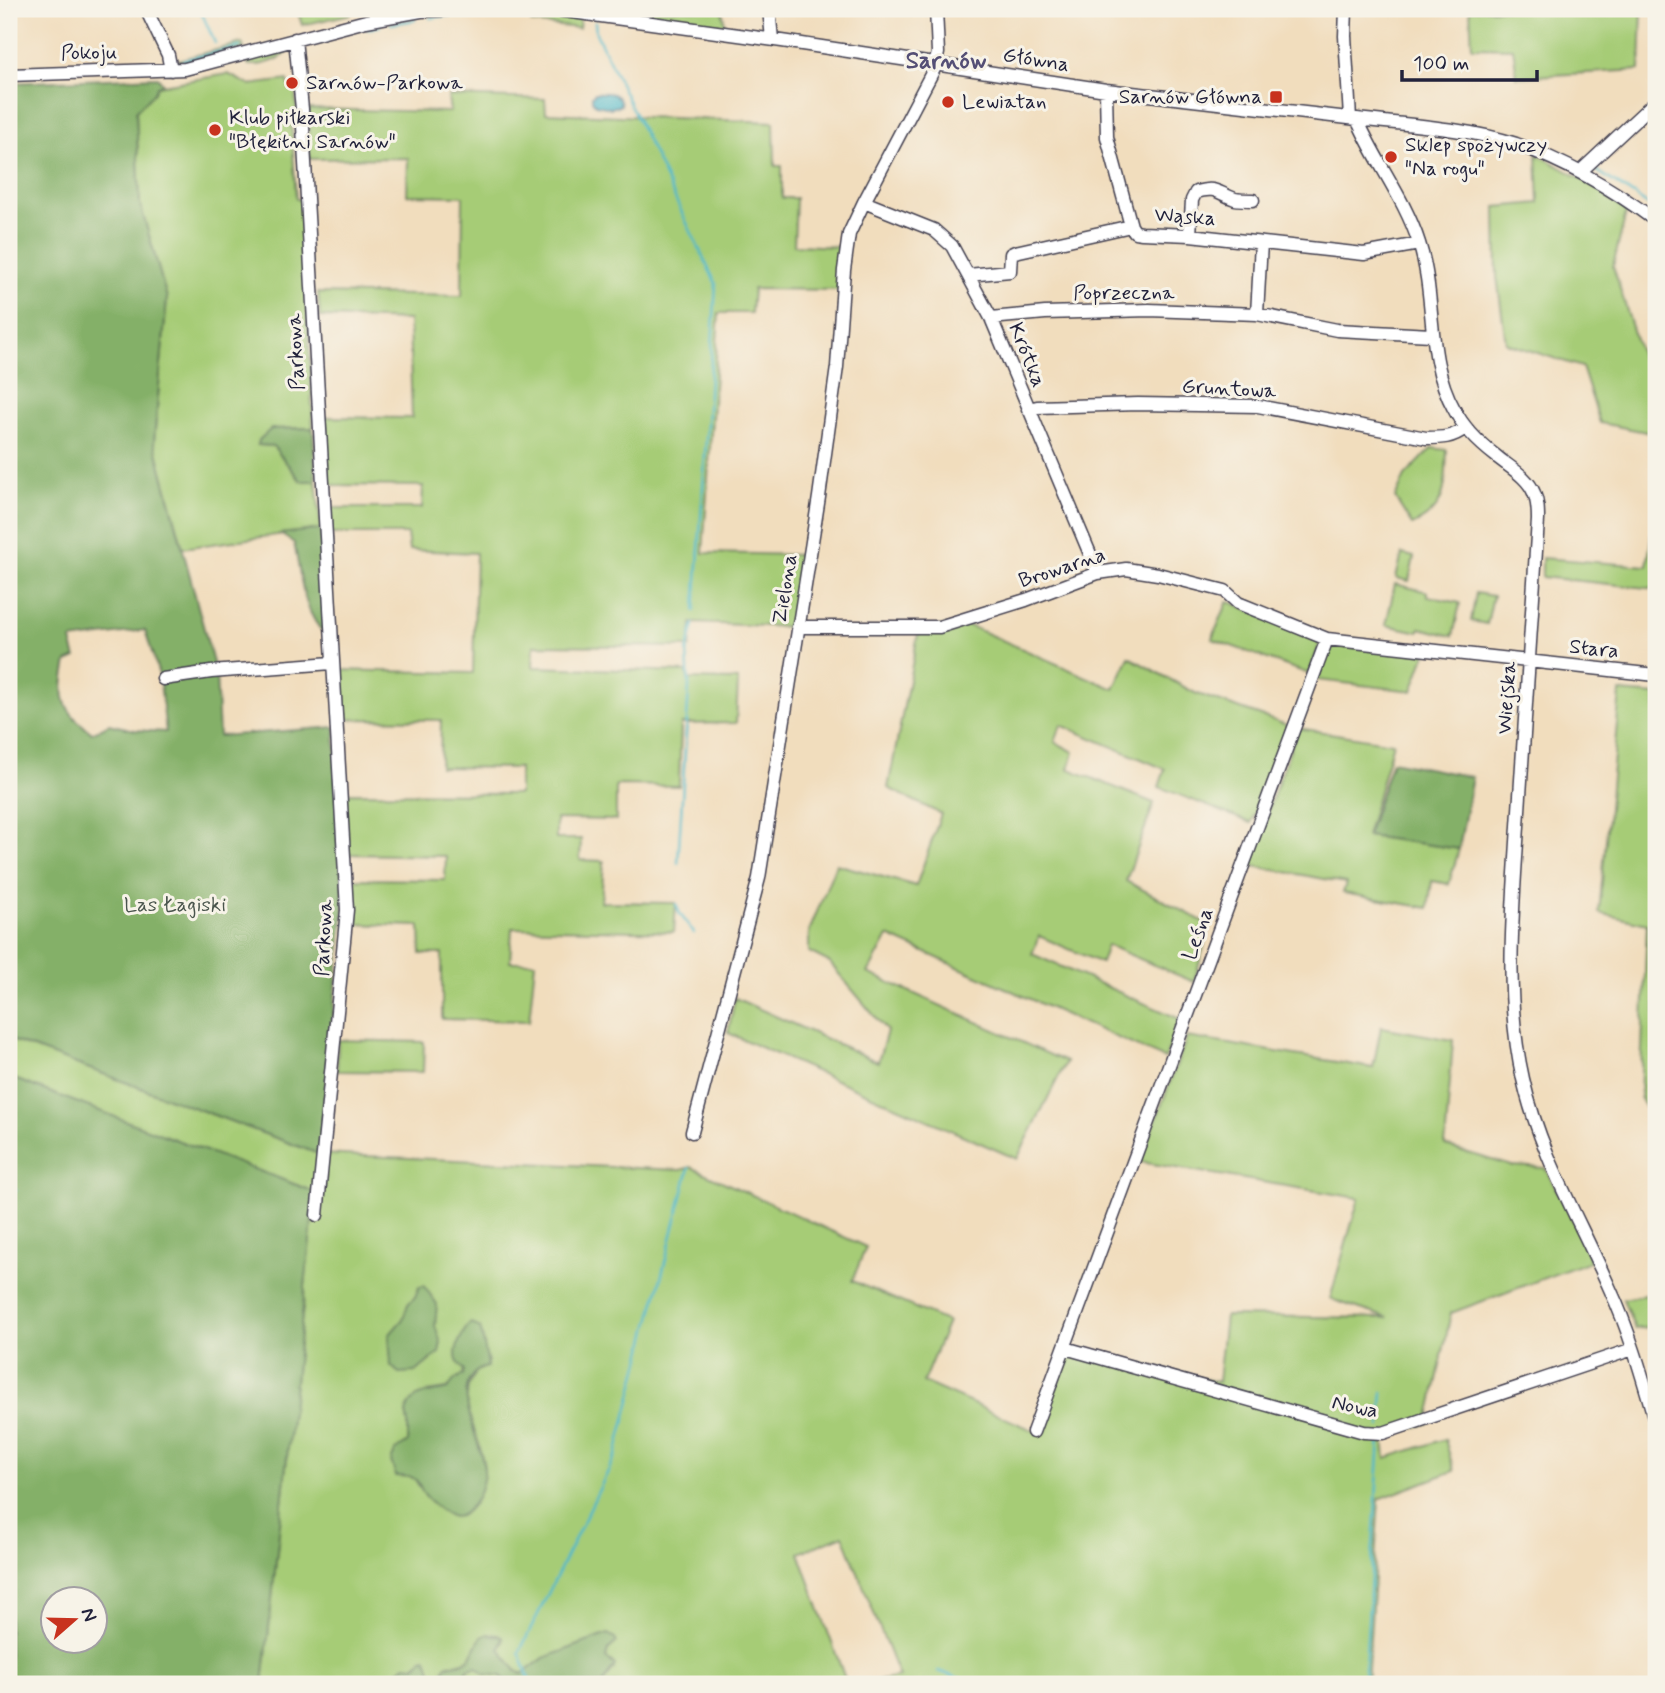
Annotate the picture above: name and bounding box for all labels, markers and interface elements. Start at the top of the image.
scale bar [1402,38,1537,82]
street label: Pokoju [61,39,117,67]
street label: Główna [1001,41,1071,79]
district label: Sarnów [906,46,987,77]
text: 100 m [1413,50,1469,78]
place label: Sarnów-Parkowa [306,69,463,97]
marker: Sarnów-Parkowa [284,75,300,91]
place label: Sarnów Główna [1119,83,1262,111]
place label: Lewiatan [962,88,1046,116]
marker: Sarnów Główna [1268,89,1284,105]
marker: Lewiatan [940,94,956,110]
place label: Klub piłkarski "Błękitni Sarnów" [229,104,396,156]
marker: Klub piłkarski "Błękitni Sarnów" [207,122,223,138]
place label: Sklep spożywczy "Na rogu" [1405,131,1547,183]
marker: Sklep spożywczy "Na rogu" [1383,149,1399,165]
street label: Wąska [1153,201,1217,233]
street label: Poprzeczna [1073,279,1175,307]
street label: Parkowa [280,312,312,391]
street label: Krótka [1001,318,1053,392]
street label: Gruntowa [1181,373,1277,405]
street label: Browarna [1015,541,1109,595]
street label: Zielona [766,552,804,626]
street label: Stara [1568,632,1620,666]
street label: Wiejska [1490,660,1524,735]
park label: Las Łagiski [124,891,226,919]
street label: Parkowa [308,898,340,977]
street label: Leśna [1176,904,1220,964]
street label: Nowa [1329,1388,1381,1426]
north arrow [38,1584,108,1654]
text: N [75,1604,102,1625]

